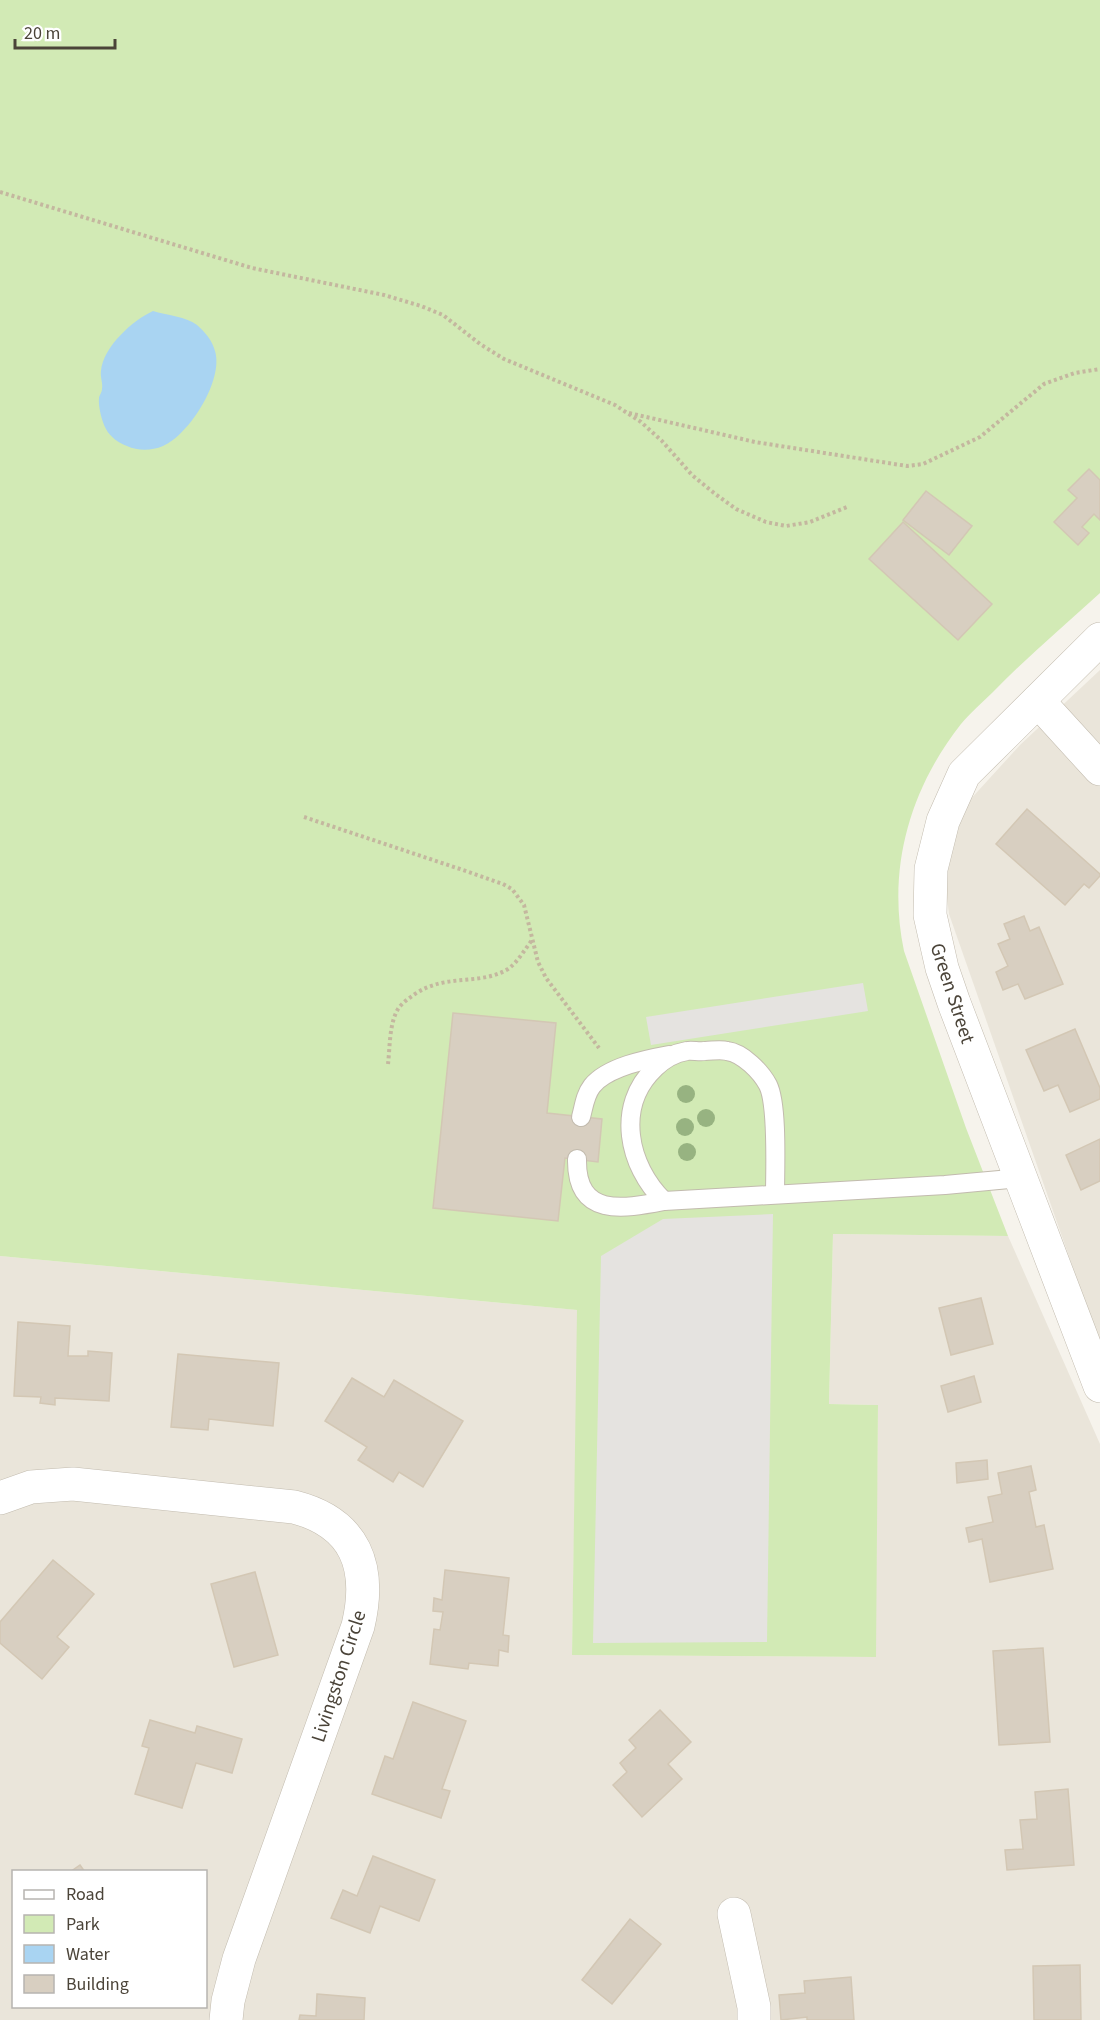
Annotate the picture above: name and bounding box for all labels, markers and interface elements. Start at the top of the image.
scale bar [15,12,116,50]
text: 20 m [24,21,60,46]
street label: Green Street [923,940,982,1047]
street label: Livingston Circle [304,1607,374,1746]
legend [12,1870,207,2008]
text: Road [66,1882,105,1907]
text: Park [66,1912,100,1937]
text: Water [66,1942,110,1967]
text: Building [66,1972,129,1997]

